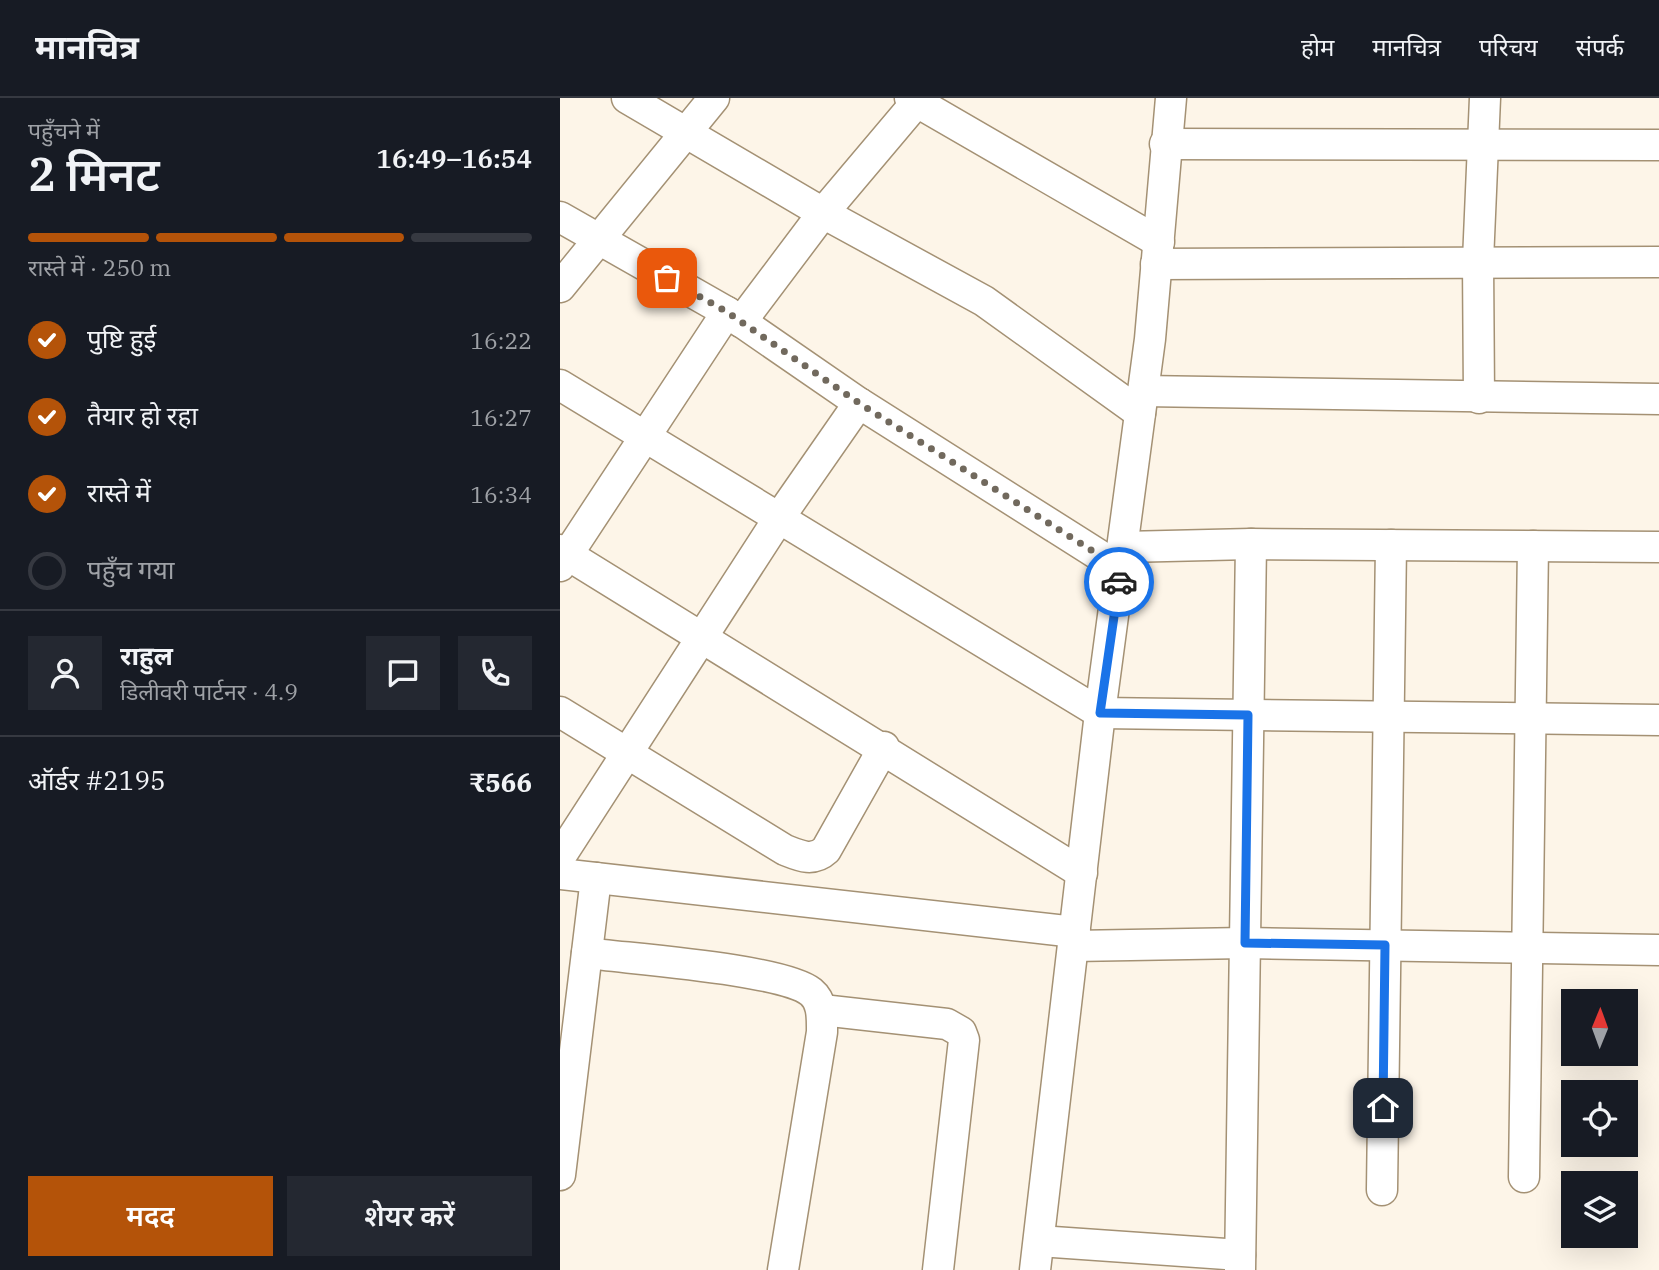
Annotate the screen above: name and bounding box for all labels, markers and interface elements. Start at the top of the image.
text: मानचित्र [35,25,139,68]
text: होम [1301,31,1334,63]
text: मानचित्र [1372,31,1441,63]
text: परिचय [1479,31,1538,63]
text: संपर्क [1576,31,1624,63]
text: पहुँचने में [28,115,100,145]
text: 16:49–16:54 [376,141,532,175]
text: 2 मिनट [28,144,160,204]
pin [637,248,697,308]
text: रास्ते में · 250 m [28,252,171,282]
icon: bag [648,259,686,297]
icon: check [28,321,66,359]
text: पुष्टि हुई [87,321,156,355]
text: 16:22 [470,325,532,355]
icon: check [28,398,66,436]
text: तैयार हो रहा [87,398,198,432]
text: 16:27 [470,402,532,432]
icon: check [28,475,66,513]
text: रास्ते में [87,475,151,509]
text: 16:34 [470,479,532,509]
courier [1084,547,1154,617]
text: पहुँच गया [87,552,175,586]
icon: car [1100,563,1138,601]
button: person [28,636,102,710]
button: chat [366,636,440,710]
button: phone [458,636,532,710]
text: राहुल [120,638,173,672]
text: डिलीवरी पार्टनर · 4.9 [120,676,298,706]
text: ऑर्डर #2195 [28,763,166,797]
text: ₹566 [469,765,532,799]
north arrow [1561,989,1638,1066]
map controls [1561,989,1638,1248]
pin [1353,1078,1413,1138]
button: locate [1561,1080,1638,1157]
icon: home [1364,1089,1402,1127]
button: layers [1561,1171,1638,1248]
button: मदद [28,1176,273,1256]
button: शेयर करें [287,1176,532,1256]

